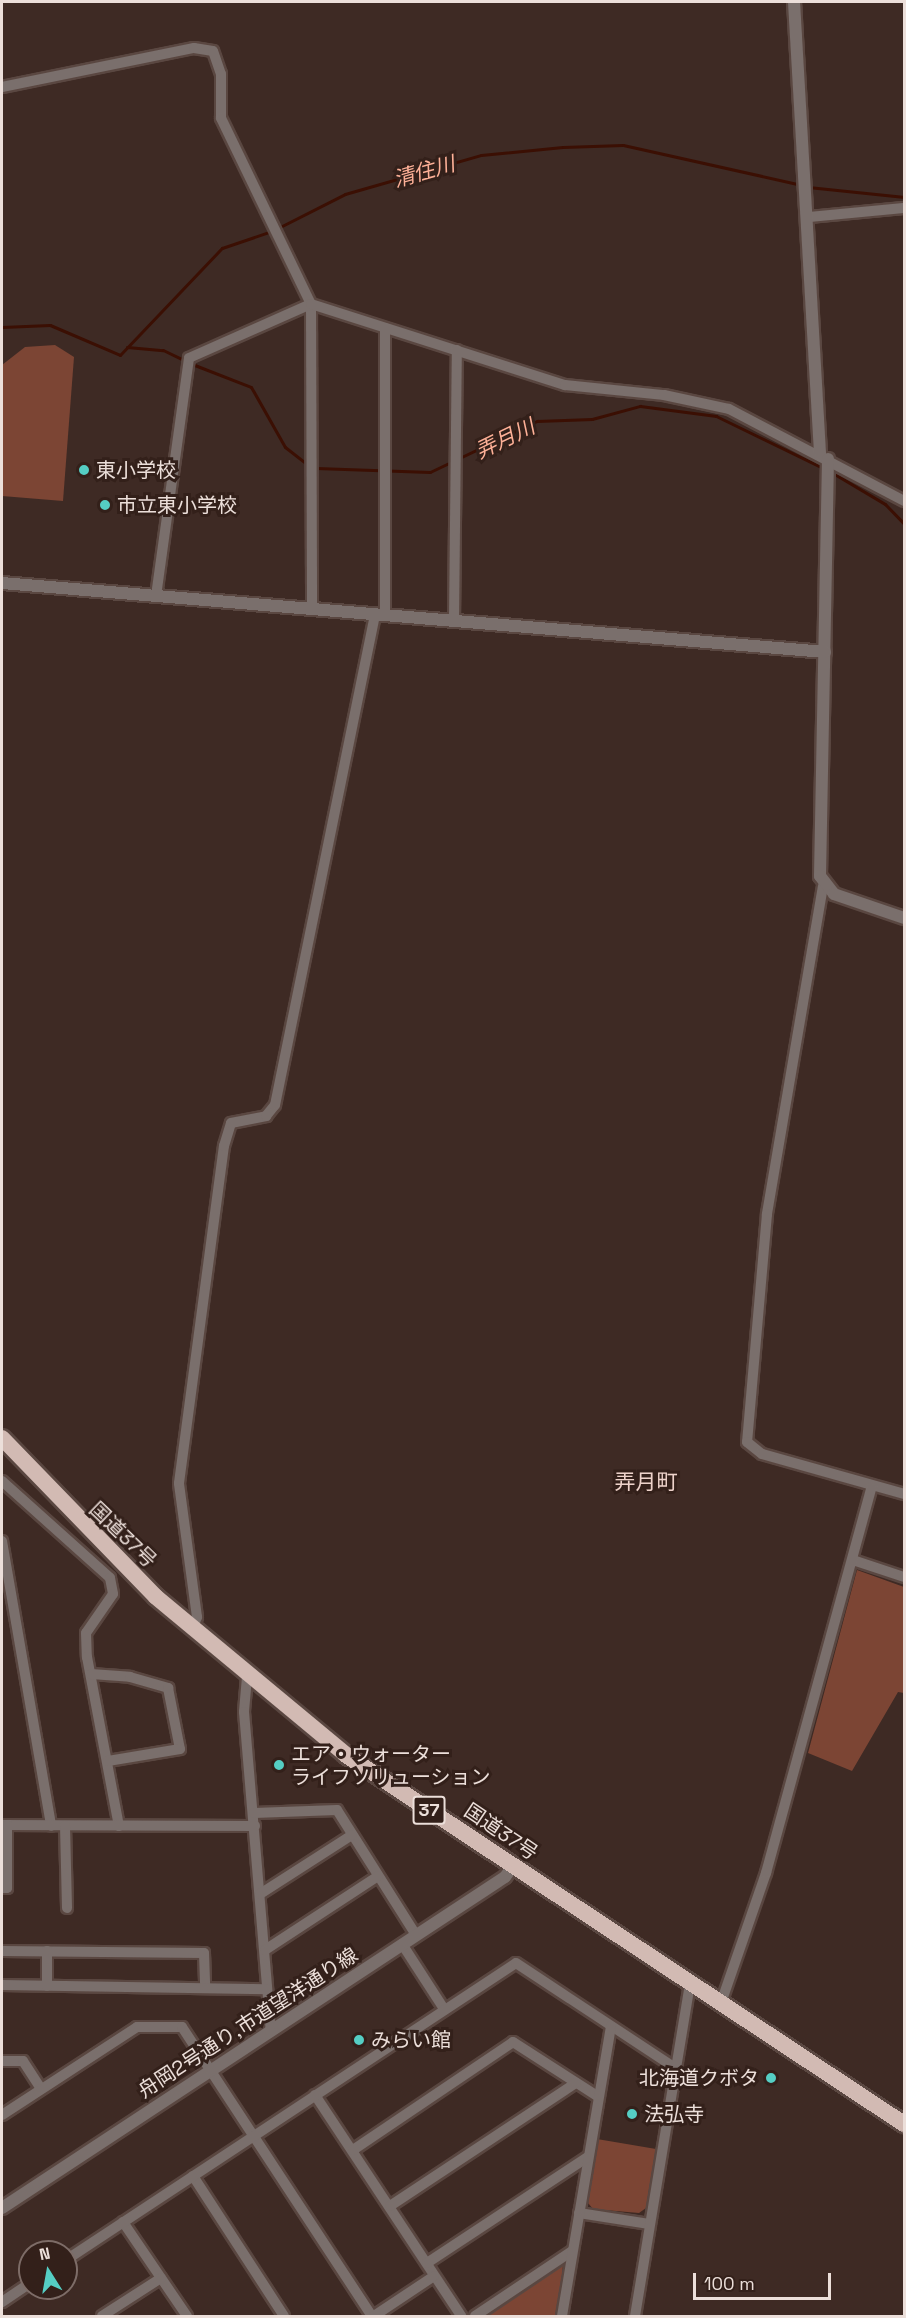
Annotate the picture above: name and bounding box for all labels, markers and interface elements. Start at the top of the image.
water label: 清住川 [390,151,458,193]
water label: 弄月川 [471,414,539,464]
place label: 東小学校 [96,458,176,482]
marker: 東小学校 [77,463,91,477]
place label: 市立東小学校 [117,493,237,517]
marker: 市立東小学校 [98,498,112,512]
district label: 弄月町 [615,1469,677,1495]
street label: 国道37号 [85,1497,161,1573]
place label: エア・ウォーター ライフソリューション [291,1742,491,1789]
marker: エア・ウォーター ライフソリューション [272,1758,286,1772]
road number: 37 [412,1795,446,1825]
street label: 国道37号 [460,1799,542,1865]
street label: 舟岡2号通り,市道望洋通り線 [134,1943,362,2103]
place label: みらい館 [371,2028,451,2052]
marker: みらい館 [352,2033,366,2047]
place label: 北海道クボタ [639,2066,759,2090]
marker: 北海道クボタ [764,2071,778,2085]
place label: 法弘寺 [644,2102,704,2126]
marker: 法弘寺 [625,2107,639,2121]
north arrow [18,2240,78,2300]
text: N [38,2242,52,2265]
scale bar [696,2261,834,2299]
text: 100 m [704,2272,755,2295]

